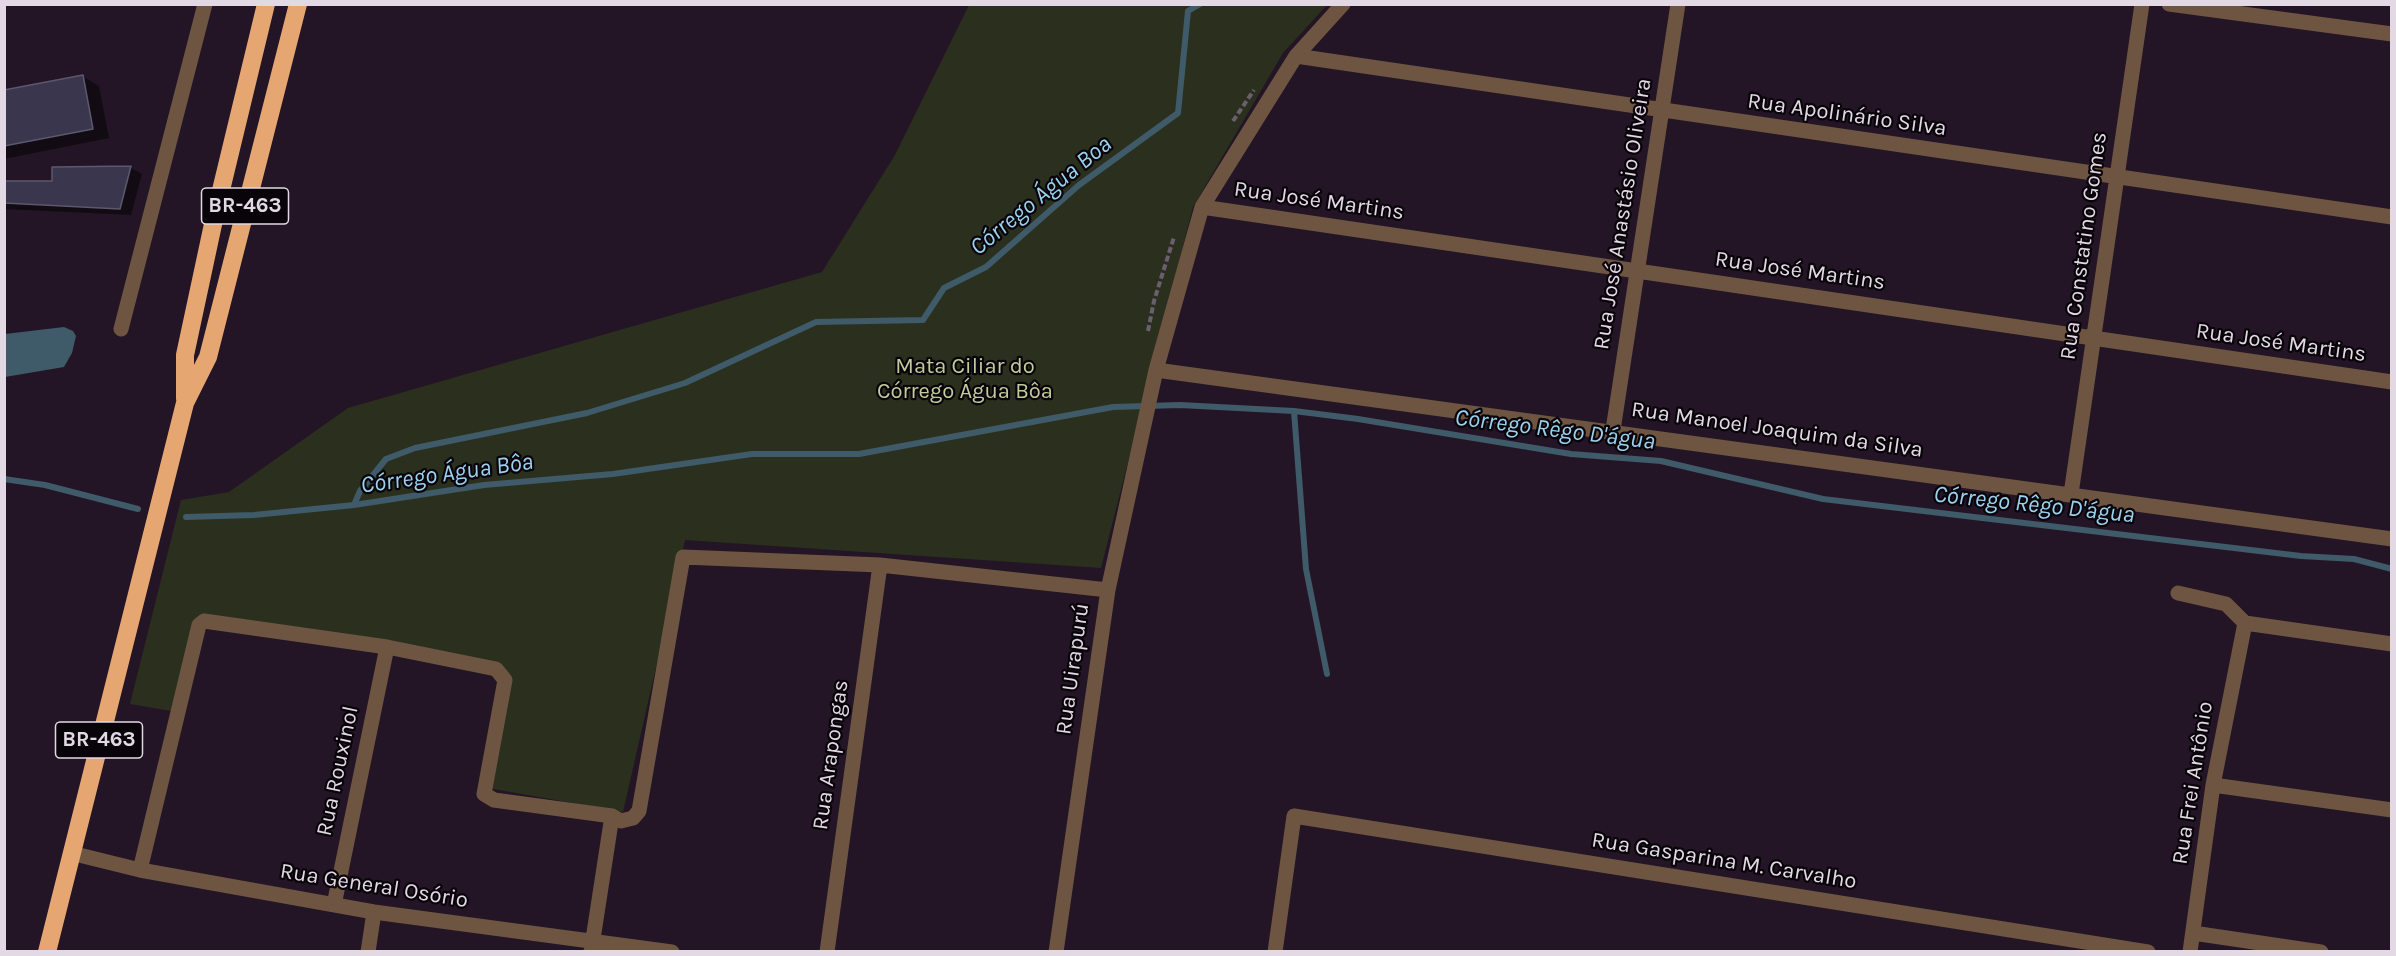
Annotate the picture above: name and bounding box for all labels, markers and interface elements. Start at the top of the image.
street label: Rua José Anastásio Oliveira [1589,76,1657,352]
street label: Rua Apolinário Silva [1746,88,1948,142]
water label: Córrego Água Boa [964,130,1118,262]
street label: Rua Constatino Gomes [2055,130,2113,362]
street label: Rua José Martins [1232,176,1406,226]
road number: BR-463 [202,188,288,224]
street label: Rua José Martins [1713,246,1887,296]
street label: Rua José Martins [2194,318,2368,368]
park label: Mata Ciliar do Córrego Água Bôa [877,354,1053,406]
street label: Rua Manoel Joaquim da Silva [1630,396,1924,464]
water label: Córrego Rêgo D'água [1453,403,1657,457]
water label: Córrego Água Bôa [359,448,535,500]
water label: Córrego Rêgo D'água [1932,480,2136,530]
street label: Rua Uirapurú [1051,602,1095,736]
street label: Rua Arapongas [807,678,855,832]
street label: Rua Frei Antônio [2167,700,2219,866]
street label: Rua Rouxinol [311,704,365,838]
road number: BR-463 [56,722,142,758]
street label: Rua Gasparina M. Carvalho [1590,827,1858,895]
street label: Rua General Osório [278,858,470,914]

